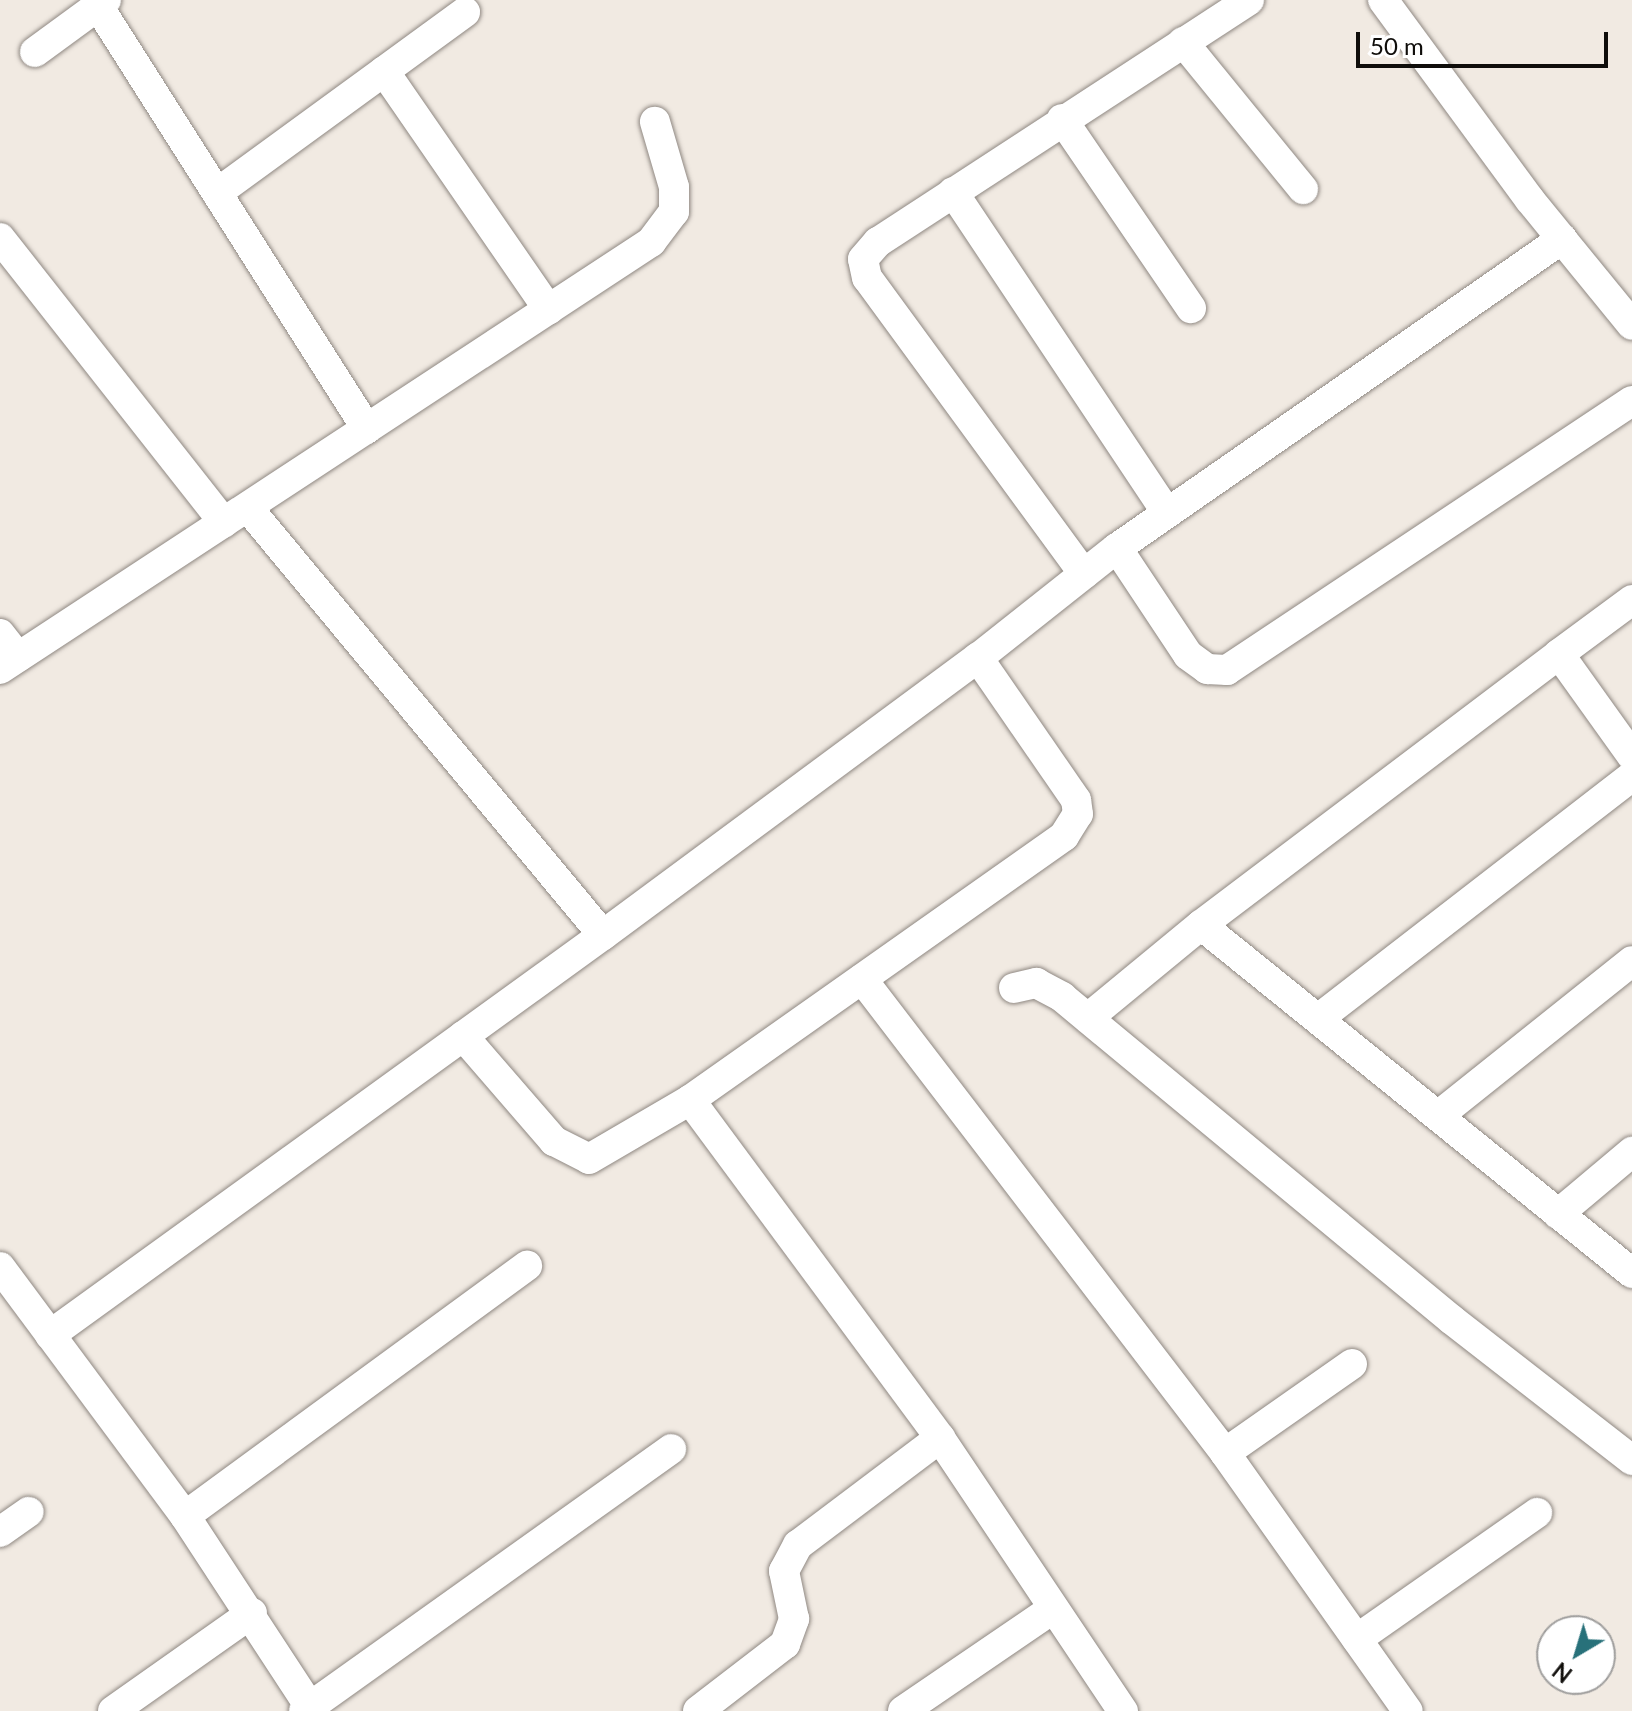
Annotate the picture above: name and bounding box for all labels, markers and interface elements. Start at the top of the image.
scale bar [1360,16,1612,66]
text: 50 m [1370,31,1424,60]
north arrow [1536,1615,1616,1695]
text: N [1547,1657,1577,1689]

